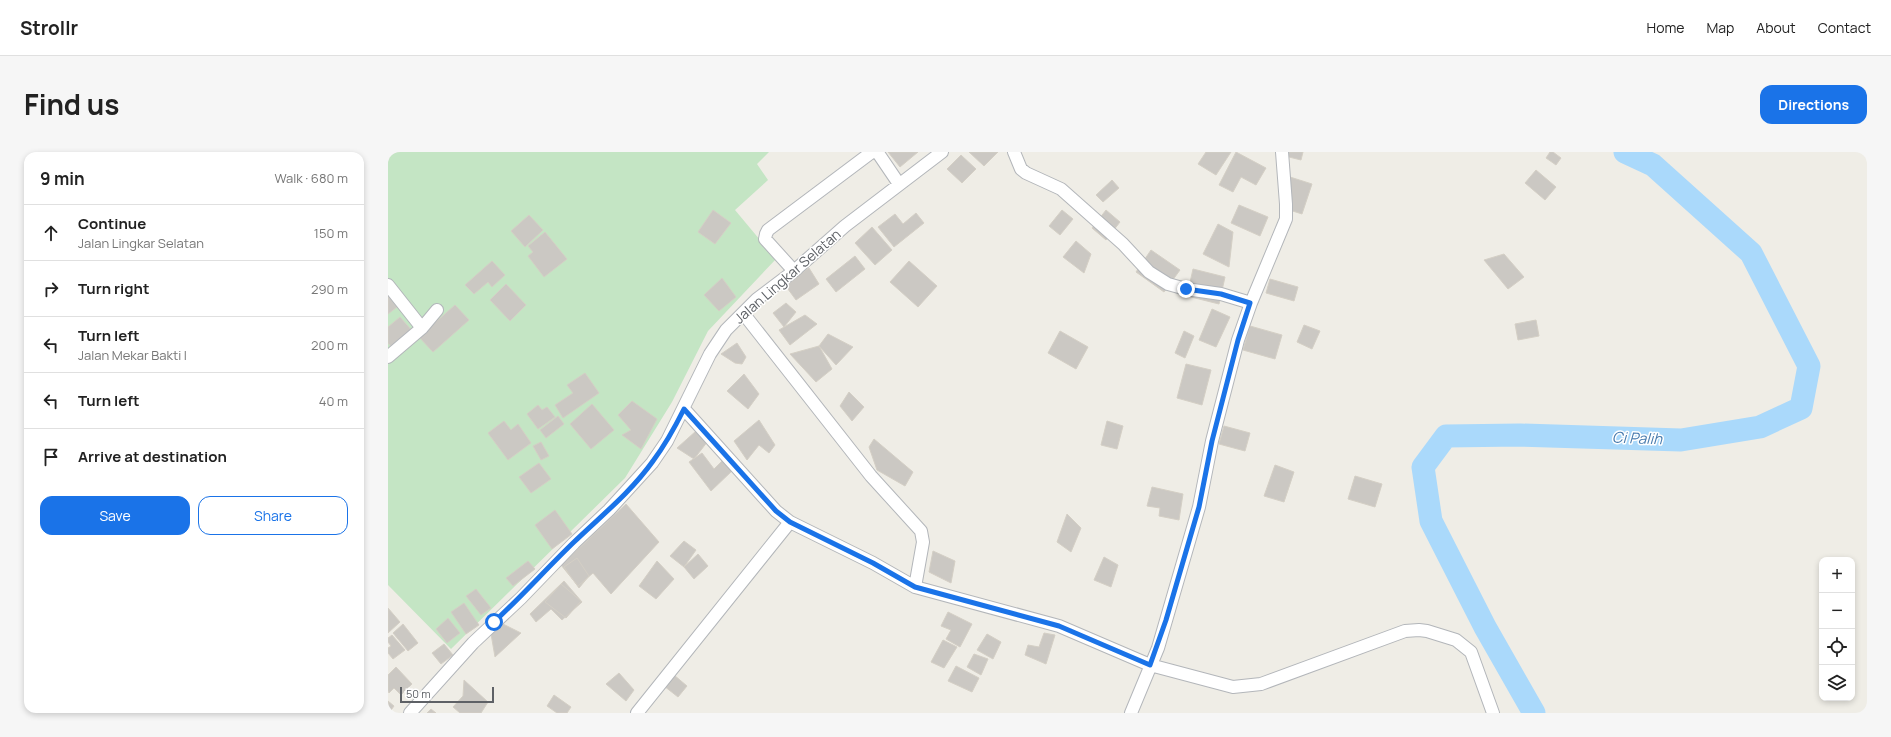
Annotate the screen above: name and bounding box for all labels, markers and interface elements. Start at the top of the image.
text: Strollr [20,15,78,41]
text: Home [1647,18,1684,37]
text: Map [1706,18,1734,37]
text: About [1756,18,1796,37]
text: Contact [1818,18,1871,37]
text: Find us [24,85,119,123]
button: Directions [1760,85,1867,124]
text: 9 min [40,167,85,190]
text: Walk · 680 m [274,169,348,187]
text: Continue [78,213,146,234]
icon: ahead [40,222,62,244]
text: 150 m [314,224,348,242]
street label: Jalan Lingkar Selatan [730,224,844,328]
text: Jalan Lingkar Selatan [78,234,204,252]
icon: right [40,278,62,300]
text: Turn right [78,278,149,299]
text: 290 m [311,280,348,298]
route end [1177,280,1195,298]
text: Turn left [78,325,140,346]
icon: left [40,334,62,356]
text: 200 m [311,336,348,354]
text: Jalan Mekar Bakti I [78,346,187,364]
icon: left [40,390,62,412]
text: Turn left [78,390,140,411]
text: 40 m [319,392,348,410]
water label: Ci Palih [1612,427,1664,449]
icon: arrive [40,446,62,468]
text: Arrive at destination [78,446,227,467]
button: Save [40,496,190,535]
button: Share [198,496,348,535]
map controls [1819,557,1855,701]
button: + [1819,557,1855,593]
button: − [1819,593,1855,629]
route start [485,613,503,631]
button: locate [1819,629,1855,665]
button: layers [1819,665,1855,701]
scale bar [400,685,494,704]
text: 50 m [406,686,431,701]

